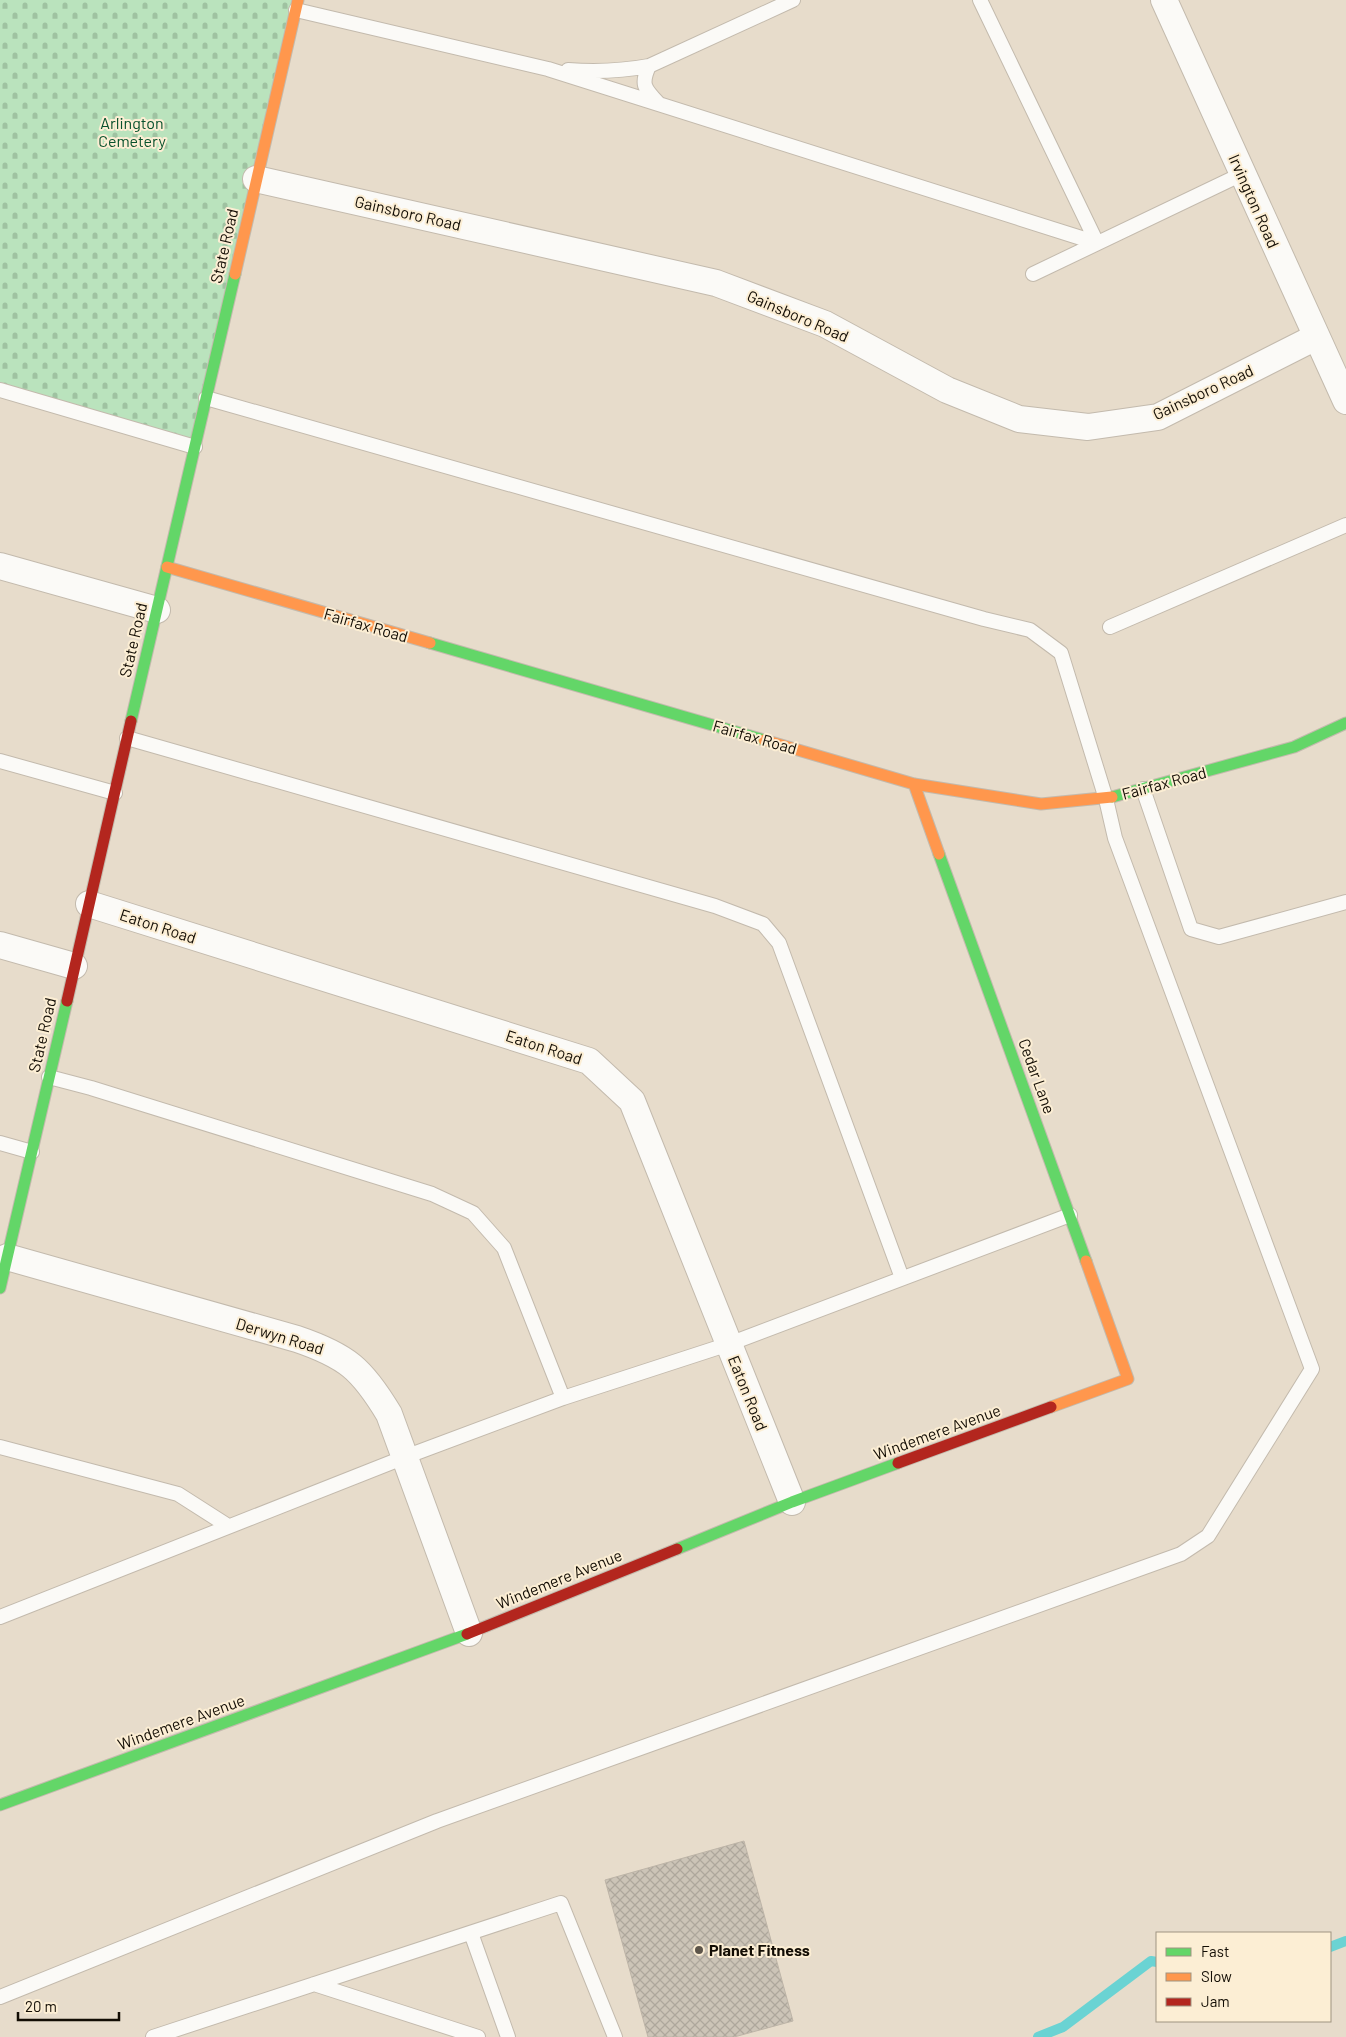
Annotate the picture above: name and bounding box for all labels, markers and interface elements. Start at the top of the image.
park label: Arlington Cemetery [98,113,166,150]
street label: Irvington Road [1225,151,1284,251]
street label: Gainsboro Road [353,191,463,234]
street label: State Road [206,207,241,285]
street label: Gainsboro Road [744,286,852,346]
street label: Gainsboro Road [1150,360,1256,423]
street label: State Road [115,601,150,679]
street label: Fairfax Road [322,603,410,646]
street label: Fairfax Road [711,715,799,758]
street label: Fairfax Road [1120,762,1208,803]
street label: Eaton Road [118,904,199,947]
street label: State Road [24,996,59,1074]
street label: Eaton Road [504,1025,585,1068]
street label: Cedar Lane [1015,1036,1060,1116]
street label: Derwyn Road [234,1313,326,1358]
street label: Eaton Road [725,1352,772,1433]
street label: Windemere Avenue [871,1400,1003,1463]
street label: Windemere Avenue [493,1545,624,1612]
street label: Windemere Avenue [115,1690,247,1753]
legend [1156,1932,1331,2022]
place label: Planet Fitness [709,1940,810,1959]
text: Fast [1201,1942,1229,1960]
marker: Planet Fitness [693,1944,705,1956]
text: Slow [1201,1967,1232,1985]
scale bar [18,1990,119,2022]
text: Jam [1201,1992,1230,2010]
text: 20 m [25,1997,57,2015]

